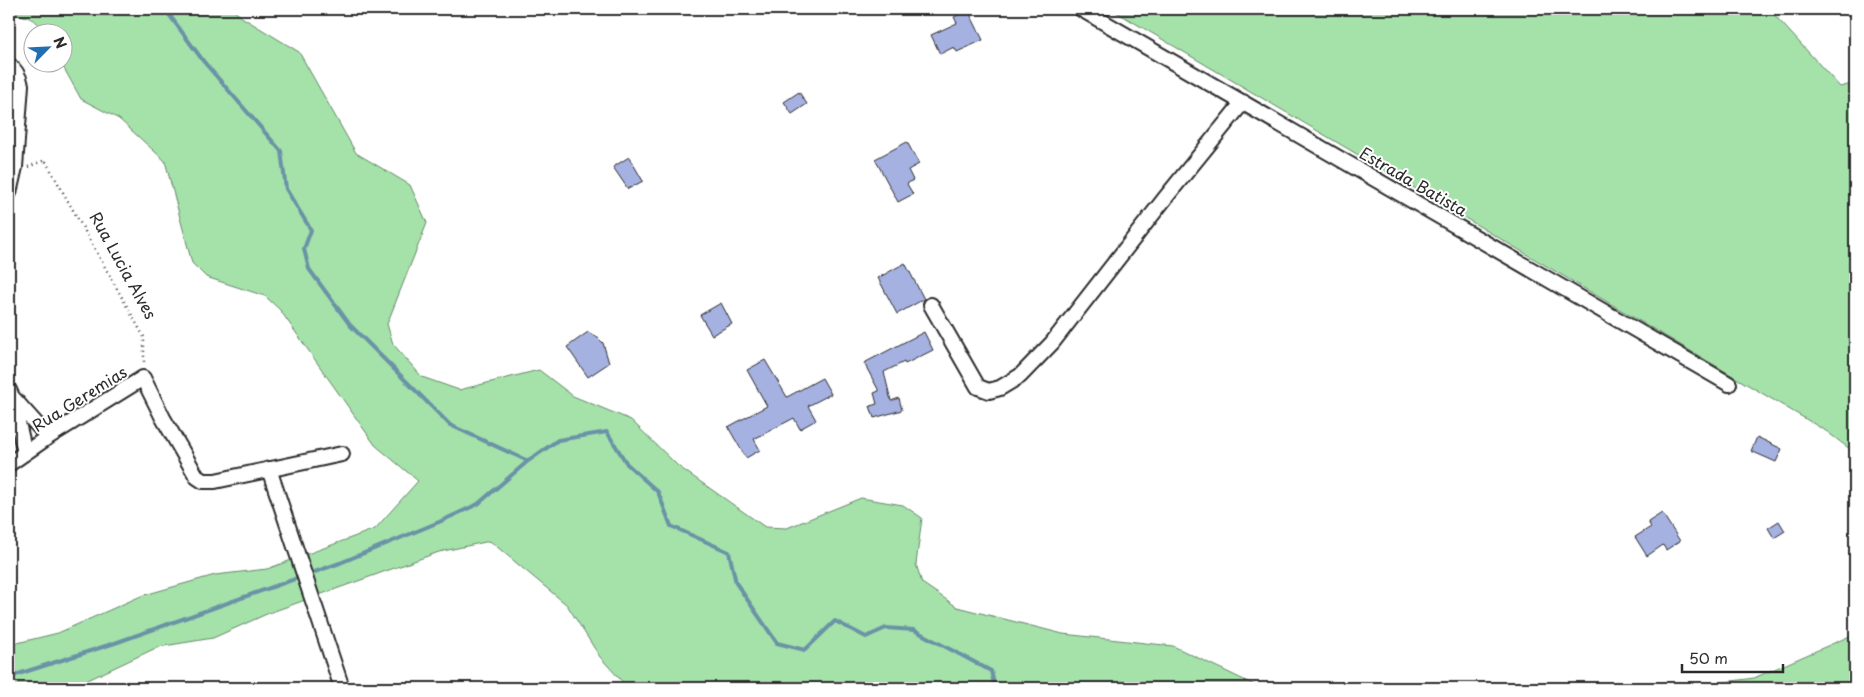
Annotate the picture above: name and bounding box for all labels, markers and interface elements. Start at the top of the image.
north arrow [22,22,72,72]
text: N [48,33,72,52]
street label: Estrada Batista [1356,140,1473,222]
street label: Rua Lucia Alves [85,207,163,323]
street label: Rua Geremias [27,359,131,437]
scale bar [1682,642,1783,674]
text: 50 m [1689,646,1728,669]

